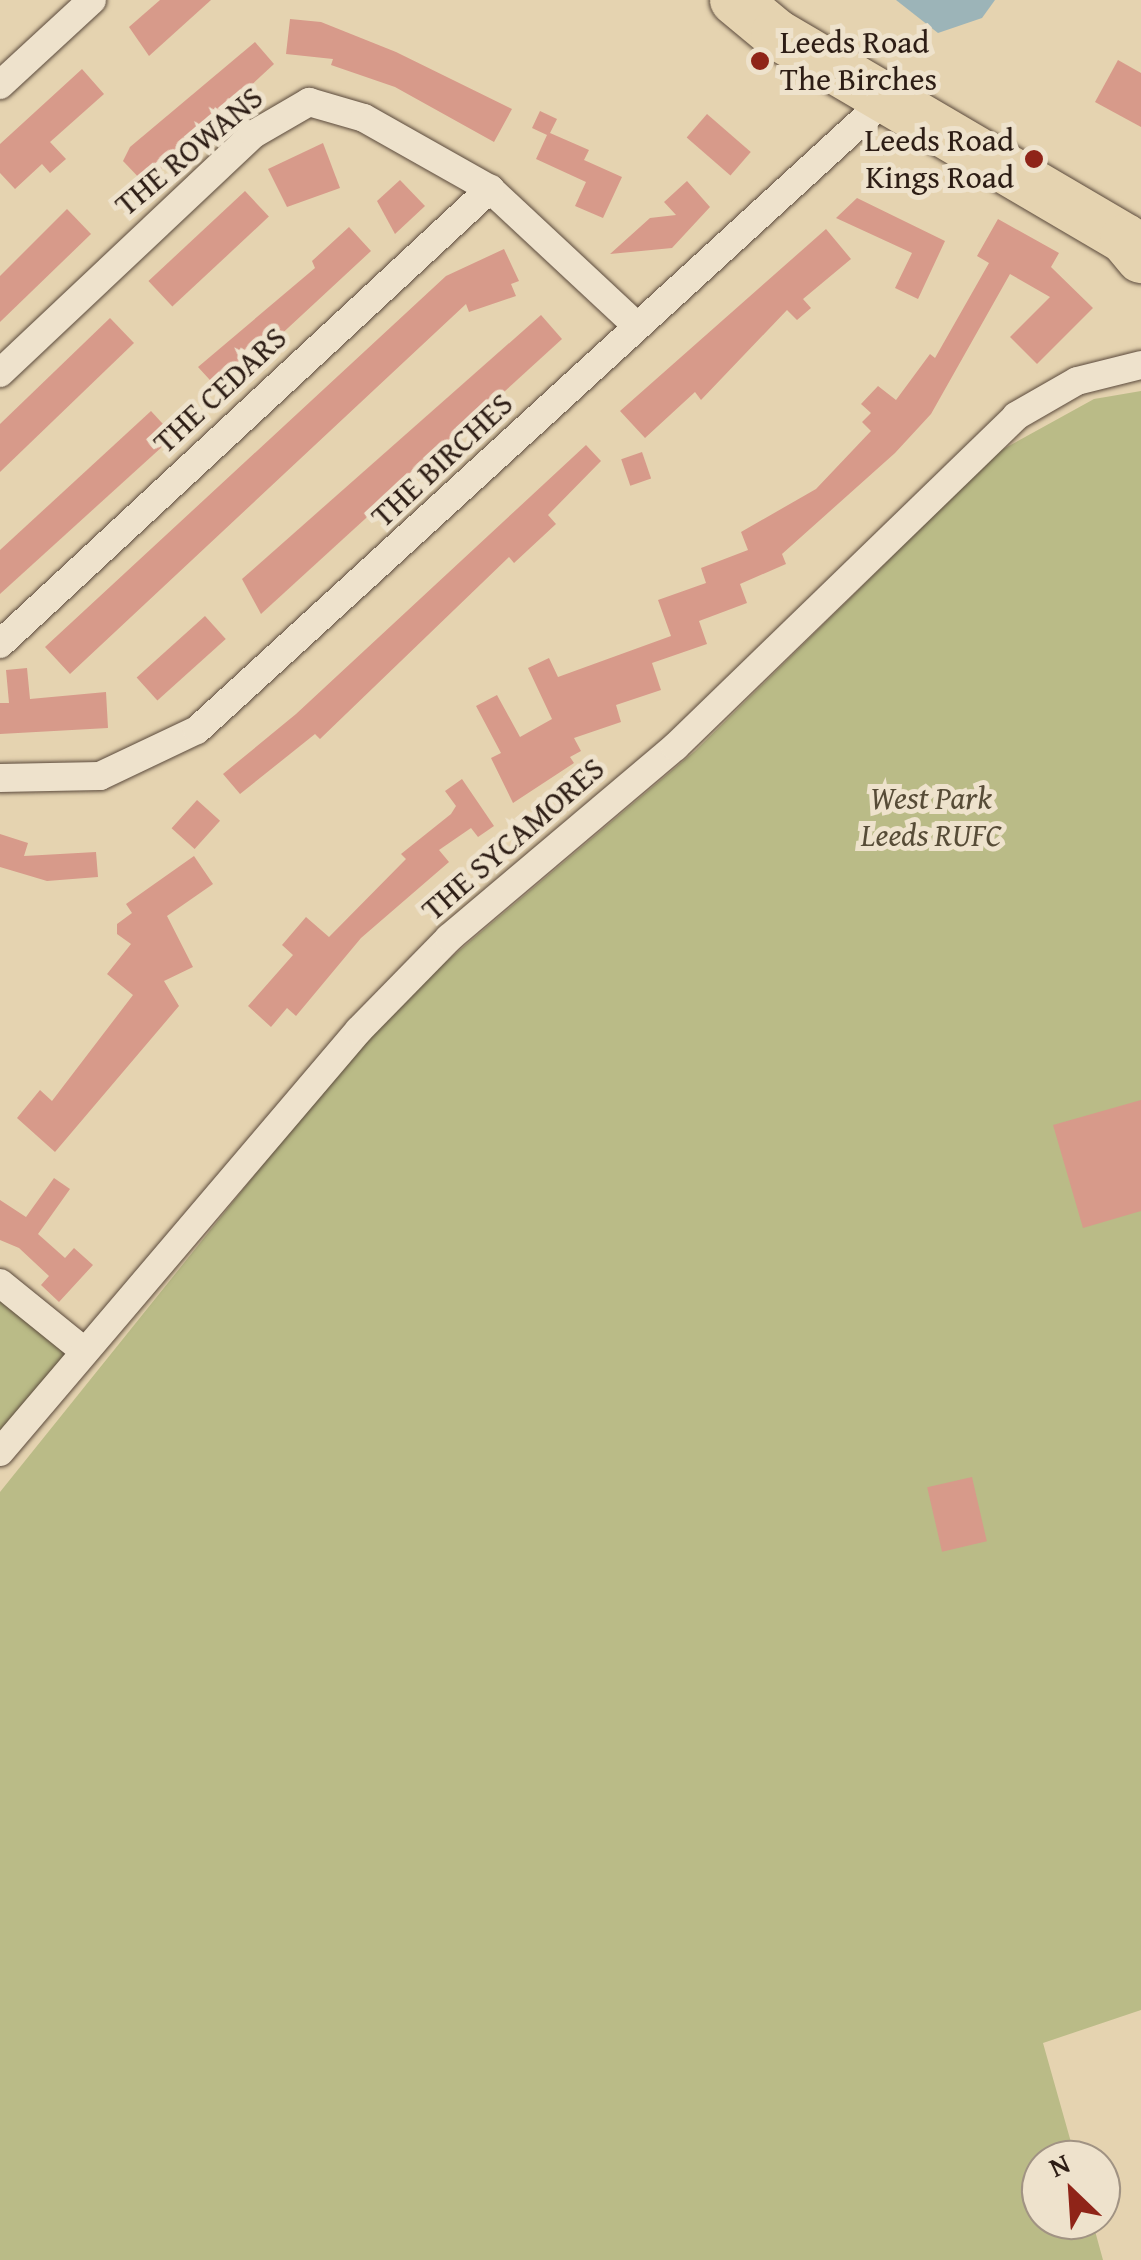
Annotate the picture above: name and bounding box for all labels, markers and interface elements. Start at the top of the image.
place label: Leeds Road The Birches [780,24,937,99]
marker: Leeds Road The Birches [749,50,771,72]
street label: THE ROWANS [107,78,271,224]
place label: Leeds Road Kings Road [865,122,1014,197]
marker: Leeds Road Kings Road [1023,148,1045,170]
street label: THE CEDARS [145,319,295,461]
street label: THE BIRCHES [363,385,521,535]
street label: THE SYCAMORES [414,749,612,929]
park label: West Park Leeds RUFC [861,780,1001,855]
north arrow [1021,2140,1121,2240]
text: N [1042,2142,1076,2187]

